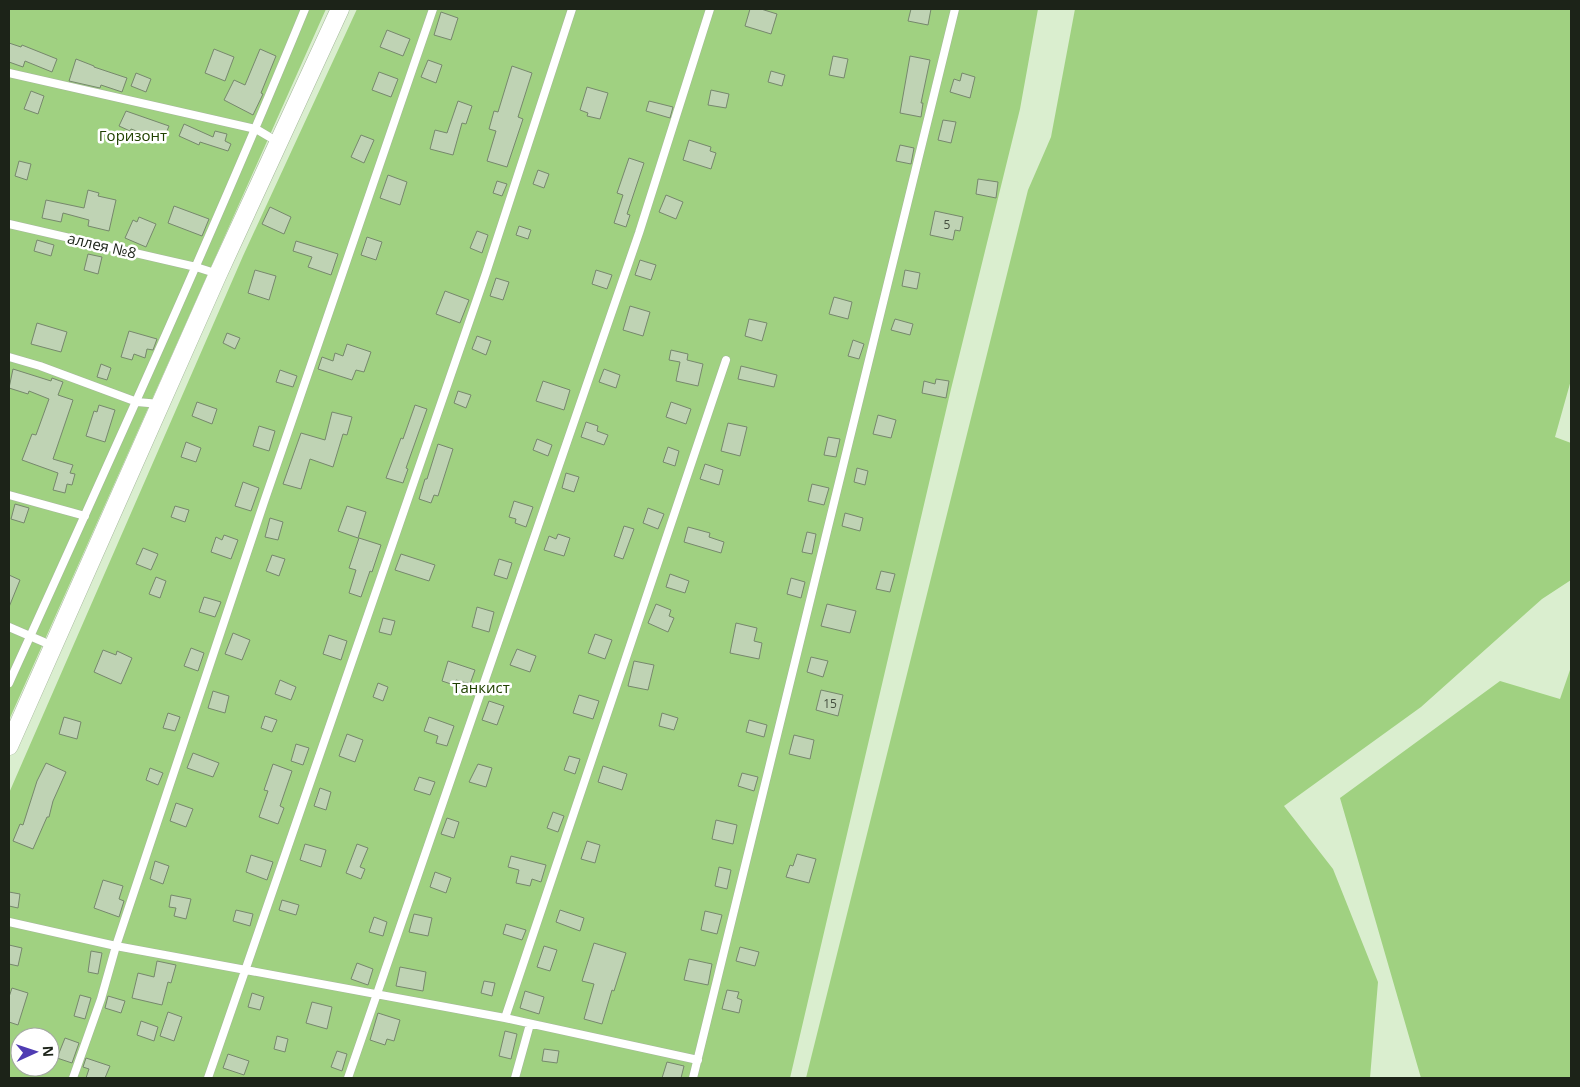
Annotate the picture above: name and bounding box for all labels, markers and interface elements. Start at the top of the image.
park label: Горизонт [99,125,167,145]
house number: 5 [944,216,951,233]
street label: аллея №8 [66,227,138,263]
park label: Танкист [452,677,510,697]
house number: 15 [823,695,837,712]
north arrow [10,1027,60,1077]
text: N [39,1045,58,1057]

